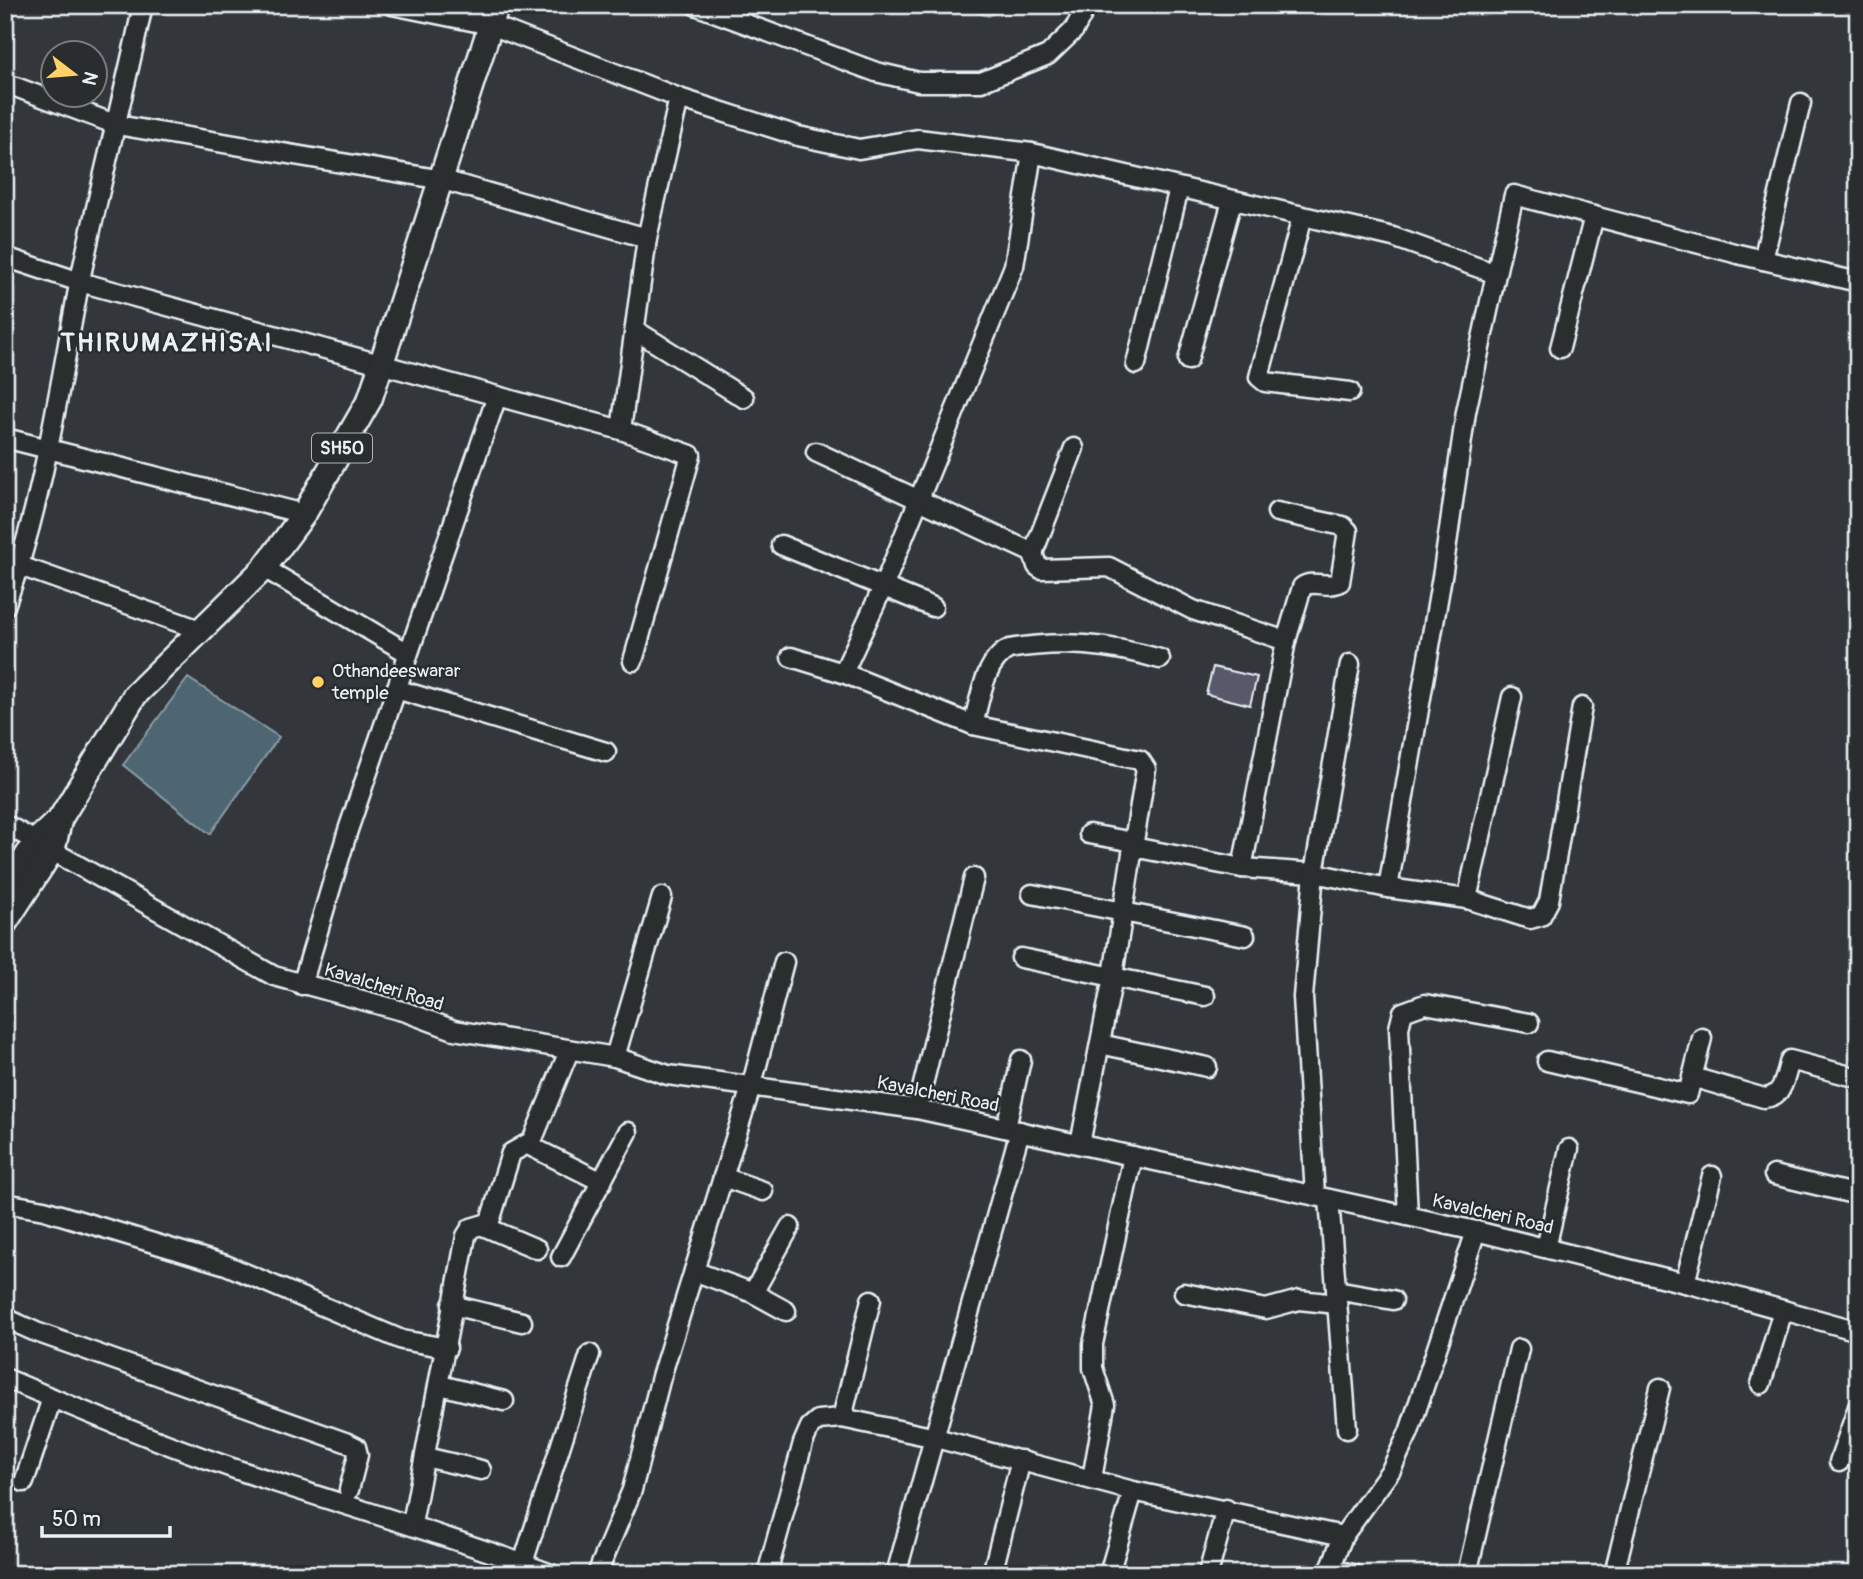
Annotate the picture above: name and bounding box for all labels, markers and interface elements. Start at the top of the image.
north arrow [38,38,108,108]
text: N [76,69,103,88]
district label: THIRUMAZHISAI [60,327,273,359]
road number: SH50 [312,434,372,462]
place label: Othandeeswarar temple [331,659,461,705]
marker: Othandeeswarar temple [310,674,326,690]
street label: Kavalcheri Road [321,957,447,1017]
street label: Kavalcheri Road [875,1070,1001,1118]
street label: Kavalcheri Road [1430,1188,1556,1240]
scale bar [42,1495,170,1539]
text: 50 m [52,1506,101,1533]

